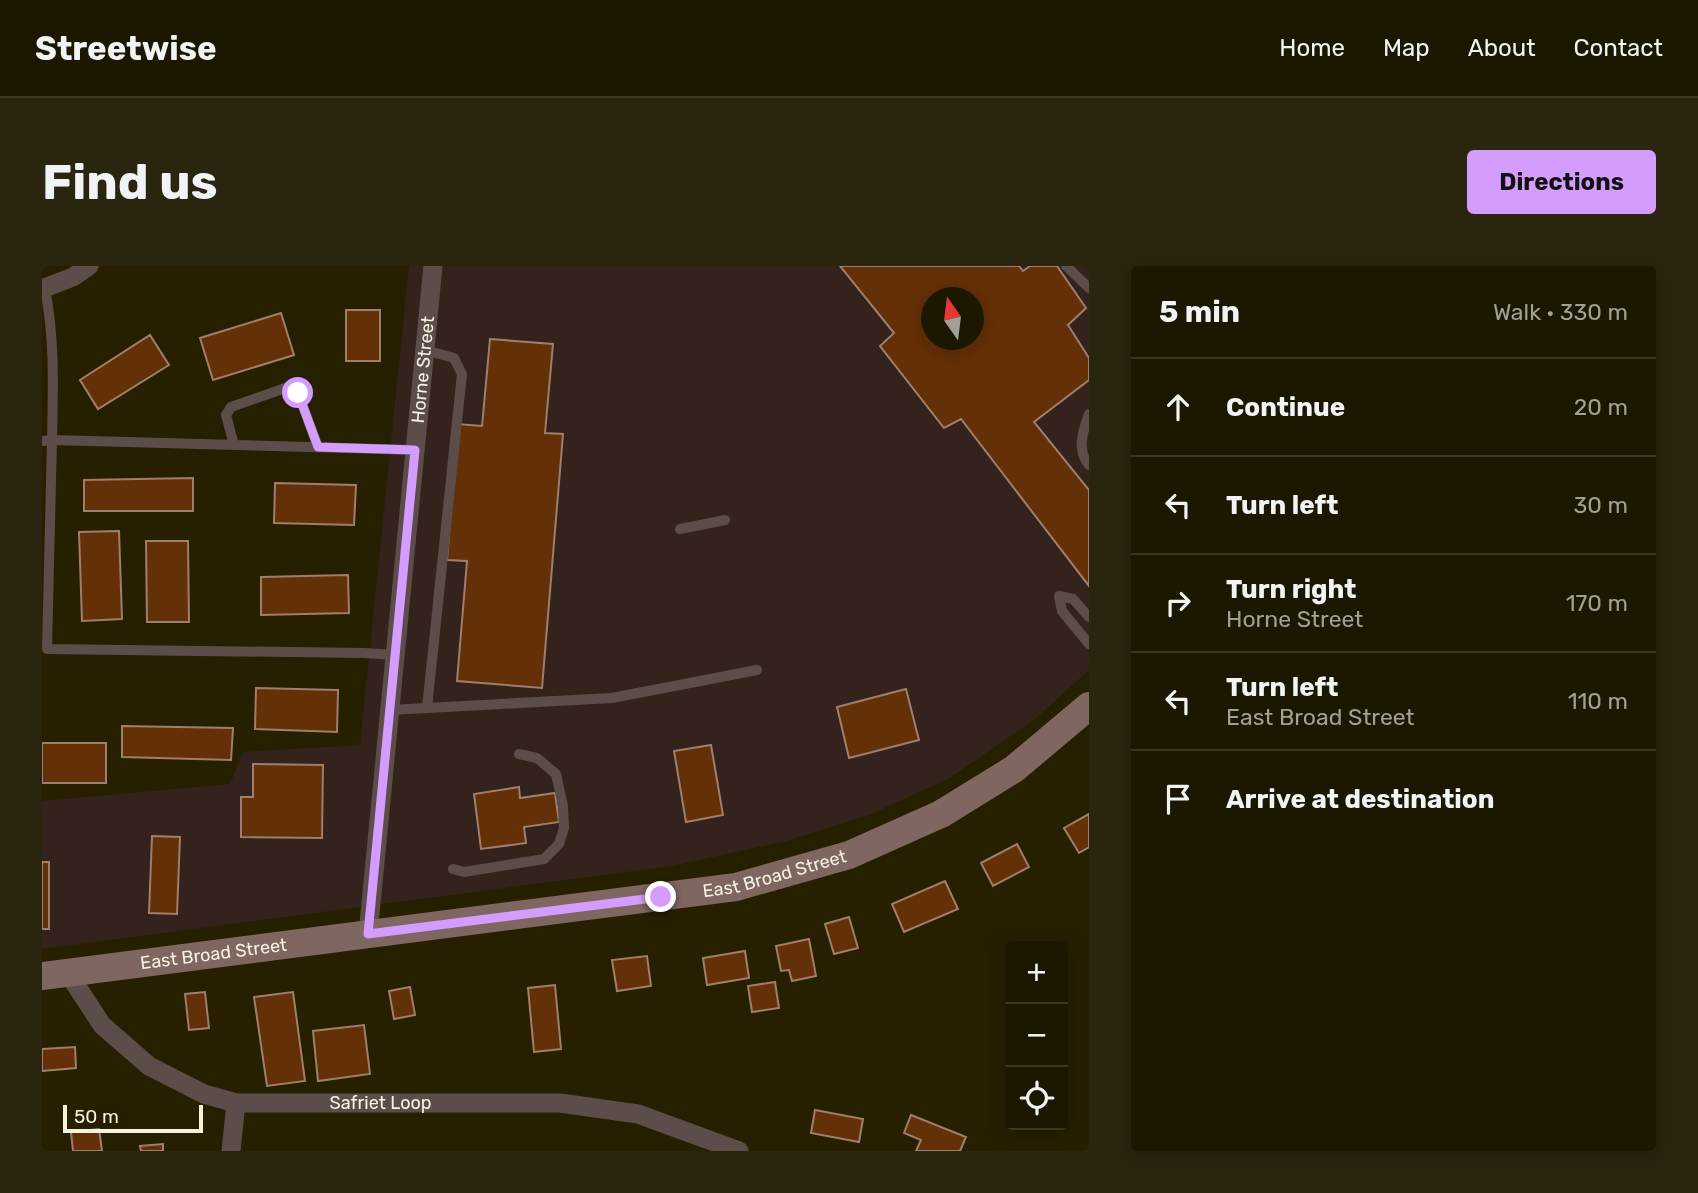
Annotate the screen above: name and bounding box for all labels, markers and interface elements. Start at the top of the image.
text: Streetwise [35,29,217,68]
text: Home [1279,34,1345,62]
text: Map [1383,34,1430,62]
text: About [1468,34,1536,62]
text: Contact [1574,34,1663,62]
button: Directions [1467,150,1656,214]
text: Find us [42,153,218,211]
north arrow [921,287,984,350]
text: 5 min [1159,294,1240,330]
text: Walk · 330 m [1493,298,1628,326]
street label: Horne Street [407,315,439,424]
route start [282,377,313,408]
icon: ahead [1159,388,1197,426]
text: Continue [1226,392,1345,423]
text: 20 m [1574,393,1628,421]
icon: left [1159,486,1197,524]
text: Turn left [1226,490,1338,521]
text: 30 m [1573,491,1628,519]
text: Turn right [1226,574,1356,605]
icon: right [1159,584,1197,622]
text: 170 m [1566,589,1628,617]
text: Horne Street [1226,605,1363,633]
text: Turn left [1226,672,1338,703]
icon: left [1159,682,1197,720]
text: 110 m [1568,687,1628,715]
text: East Broad Street [1226,703,1415,731]
icon: arrive [1159,780,1197,818]
text: Arrive at destination [1226,784,1494,815]
street label: East Broad Street [701,845,849,902]
route end [645,881,676,912]
street label: East Broad Street [139,934,288,974]
map controls [1005,941,1068,1130]
button: + [1005,941,1068,1004]
button: − [1005,1004,1068,1067]
button: locate [1005,1067,1068,1130]
street label: Safriet Loop [330,1092,432,1114]
scale bar [63,1102,203,1134]
text: 50 m [74,1105,119,1128]

